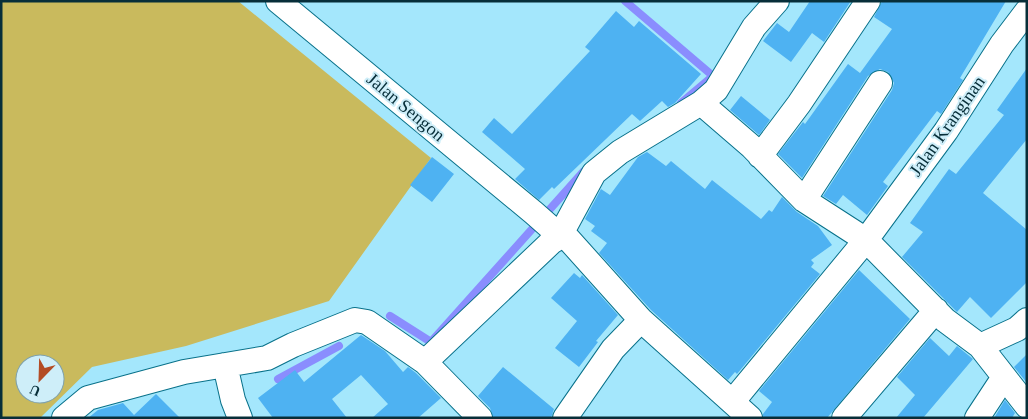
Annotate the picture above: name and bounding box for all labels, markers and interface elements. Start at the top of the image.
street label: Jalan Sengon [363,69,449,145]
street label: Jalan Kranginan [905,72,989,180]
north arrow [15,354,65,404]
text: U [28,382,43,399]

